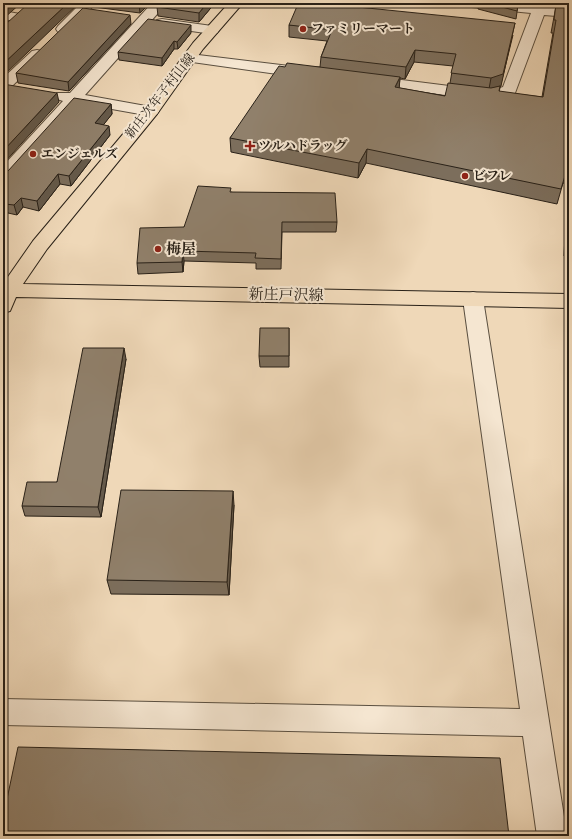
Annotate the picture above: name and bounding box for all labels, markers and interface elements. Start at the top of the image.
place label: ファミリーマート [311,21,415,37]
marker: ファミリーマート [298,24,308,34]
street label: 新庄次年子村山線 [122,50,198,142]
place label: ツルハドラッグ [258,138,348,154]
marker: ツルハドラッグ [245,141,255,151]
place label: エンジェルズ [41,146,118,162]
marker: エンジェルズ [28,149,38,159]
place label: ビフレ [473,168,511,184]
marker: ビフレ [460,171,470,181]
place label: 梅屋 [166,240,196,259]
marker: 梅屋 [153,244,163,254]
street label: 新庄戸沢線 [248,285,324,305]

